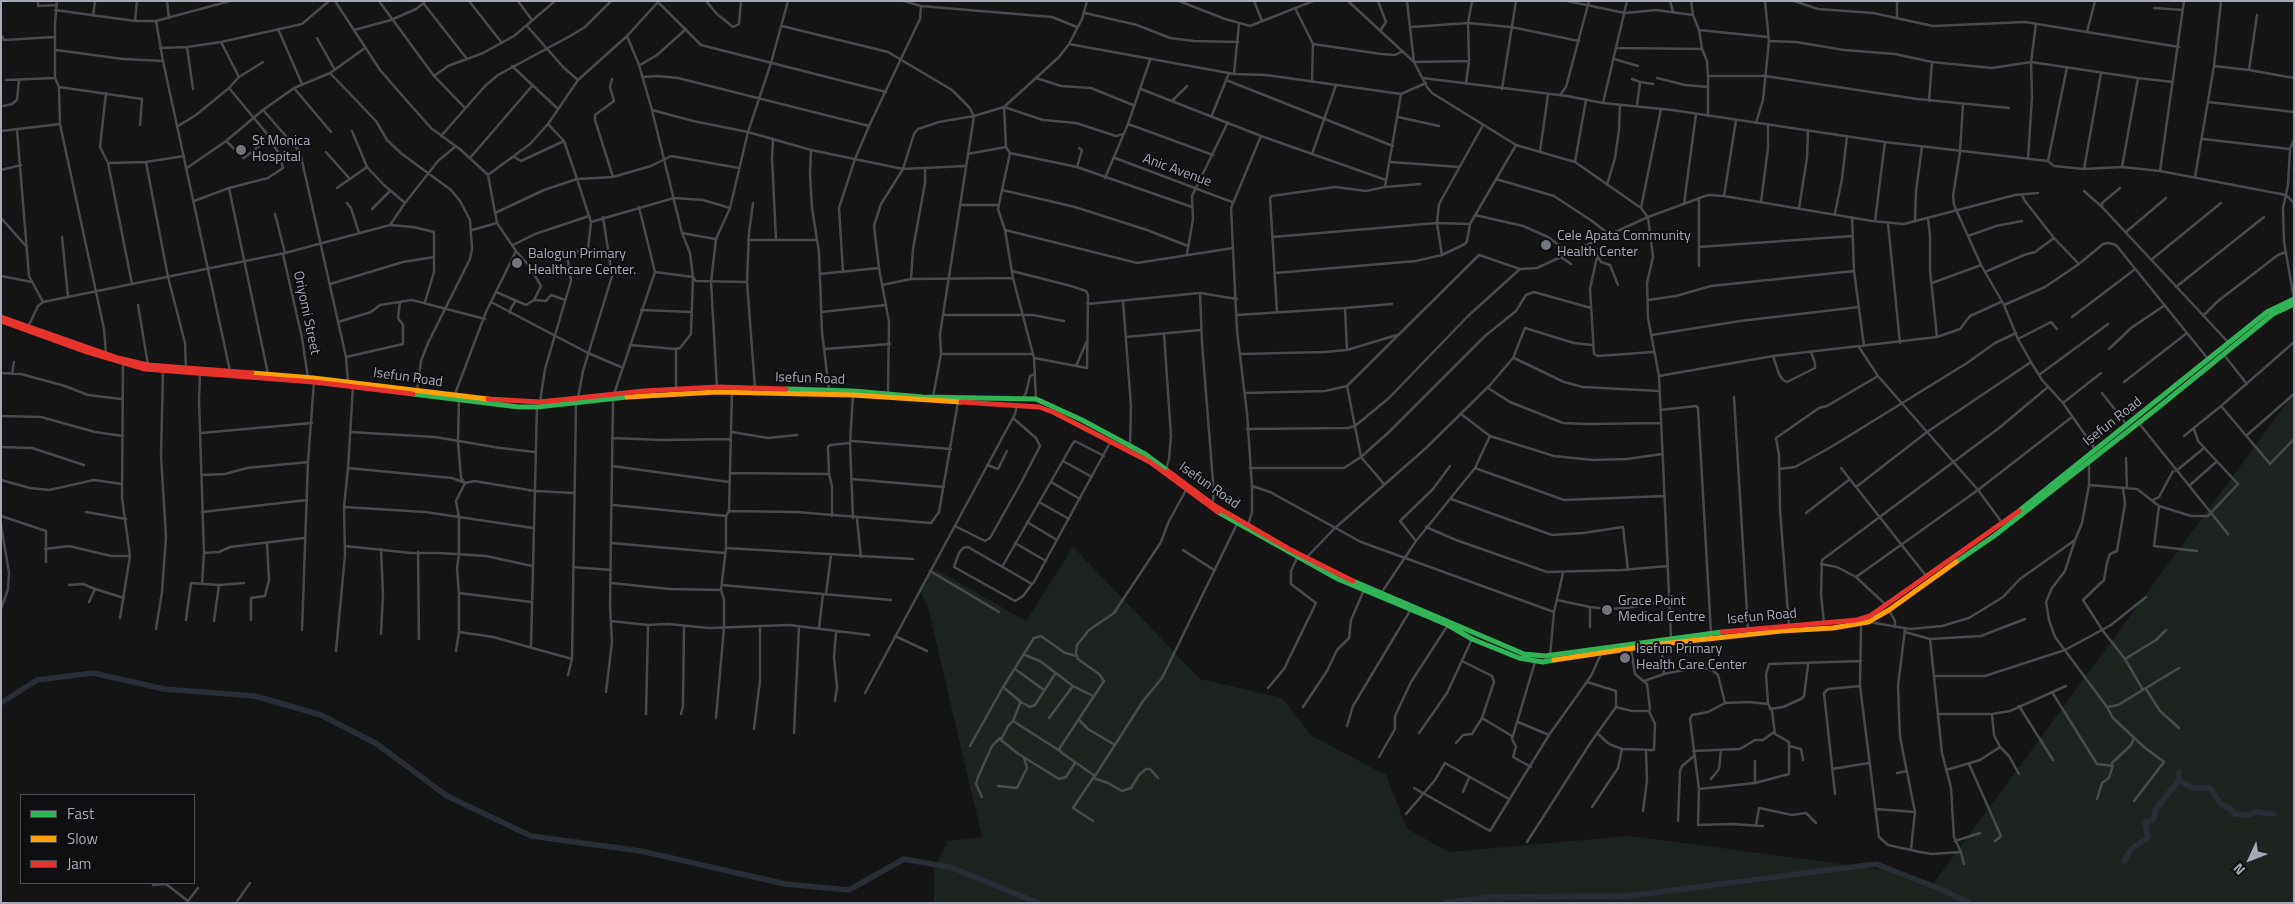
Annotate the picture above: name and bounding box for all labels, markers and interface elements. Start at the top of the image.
place label: St Monica Hospital [252,134,310,166]
marker: St Monica Hospital [234,143,248,157]
street label: Anic Avenue [1140,151,1214,191]
place label: Cele Apata Community Health Center [1557,229,1691,262]
marker: Cele Apata Community Health Center [1539,238,1553,252]
place label: Balogun Primary Healthcare Center. [528,247,636,280]
marker: Balogun Primary Healthcare Center. [510,256,524,270]
street label: Oriyomi Street [289,270,323,356]
street label: Isefun Road [372,365,444,391]
street label: Isefun Road [775,369,845,389]
street label: Isefun Road [2080,394,2146,450]
street label: Isefun Road [1176,459,1242,513]
place label: Grace Point Medical Centre [1618,594,1705,626]
marker: Grace Point Medical Centre [1600,603,1614,617]
street label: Isefun Road [1726,606,1798,628]
place label: Isefun Primary Health Care Center [1636,642,1747,674]
marker: Isefun Primary Health Care Center [1618,651,1632,665]
legend [20,794,195,884]
text: Fast [67,802,94,825]
text: Slow [67,827,98,850]
north arrow [2225,834,2275,884]
text: Jam [67,852,91,875]
text: N [2228,859,2250,880]

